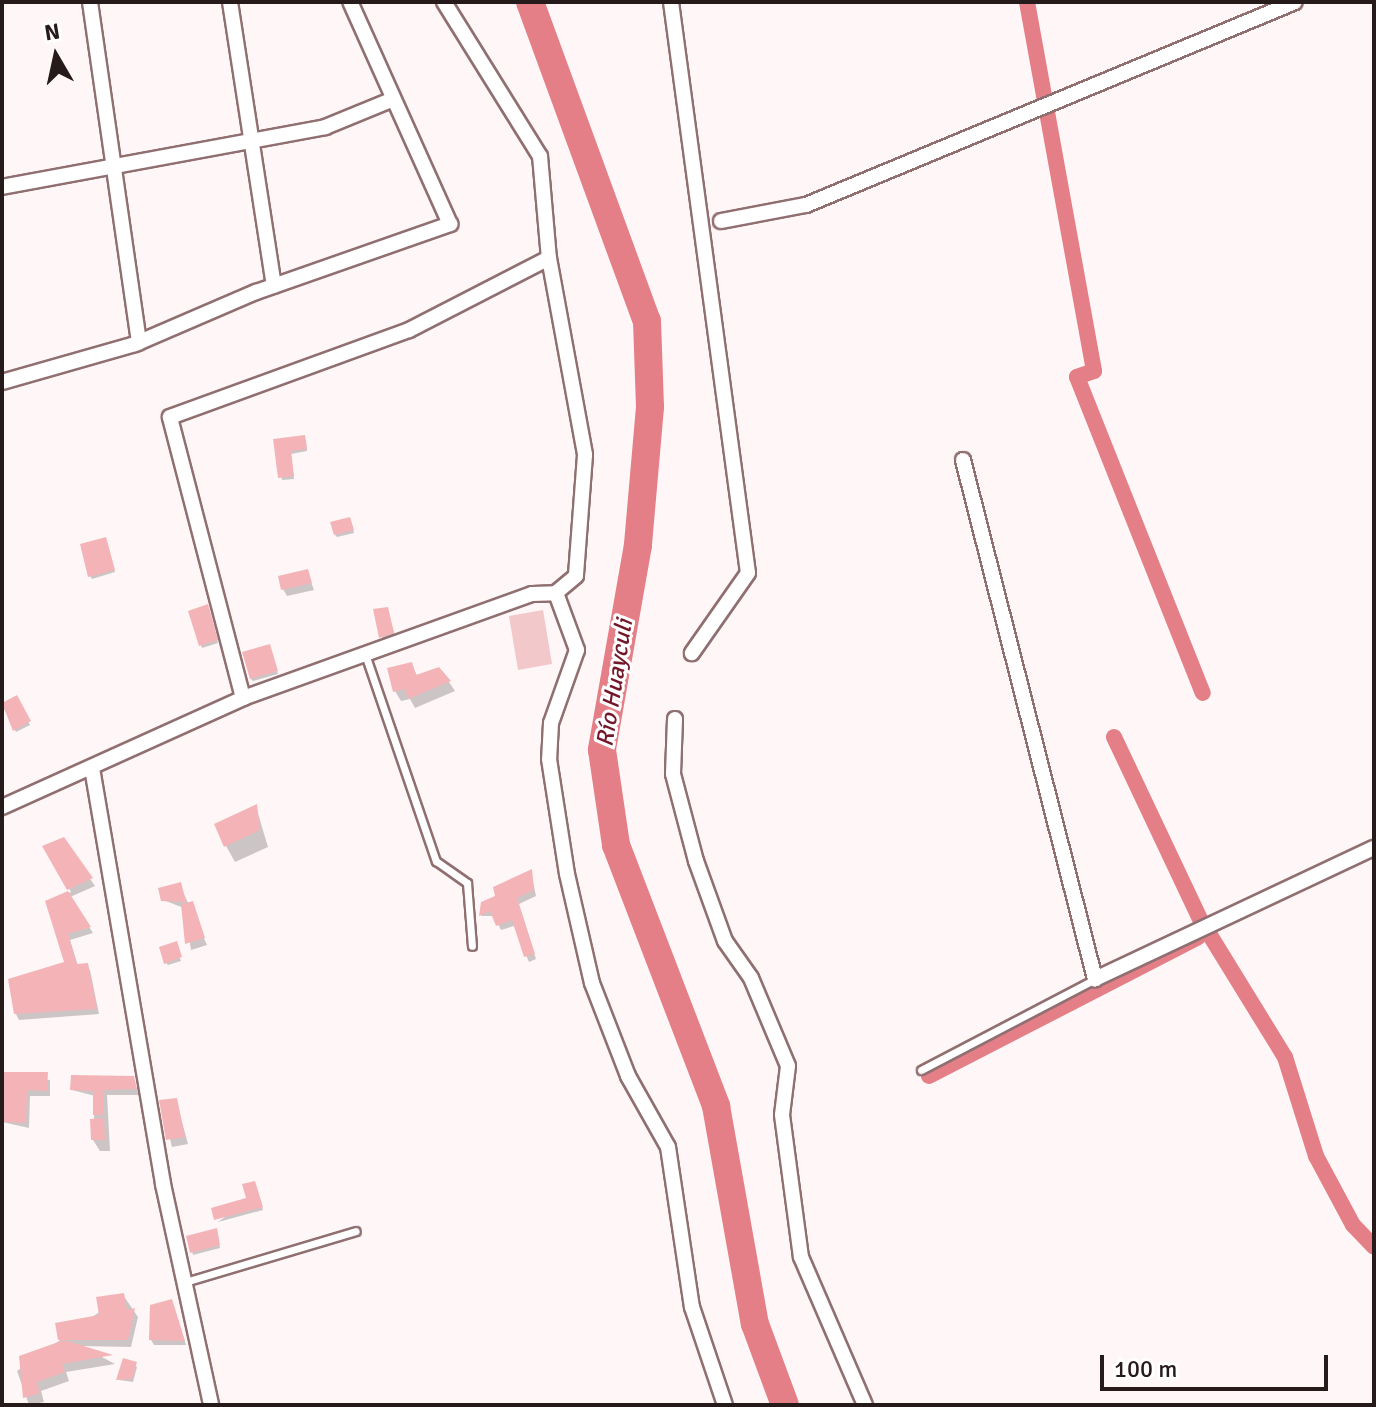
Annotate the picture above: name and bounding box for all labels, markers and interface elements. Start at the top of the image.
north arrow [16,16,96,96]
text: N [42,17,62,46]
water label: Río Huayculi [591,617,639,749]
scale bar [1104,1339,1332,1389]
text: 100 m [1114,1354,1177,1384]

